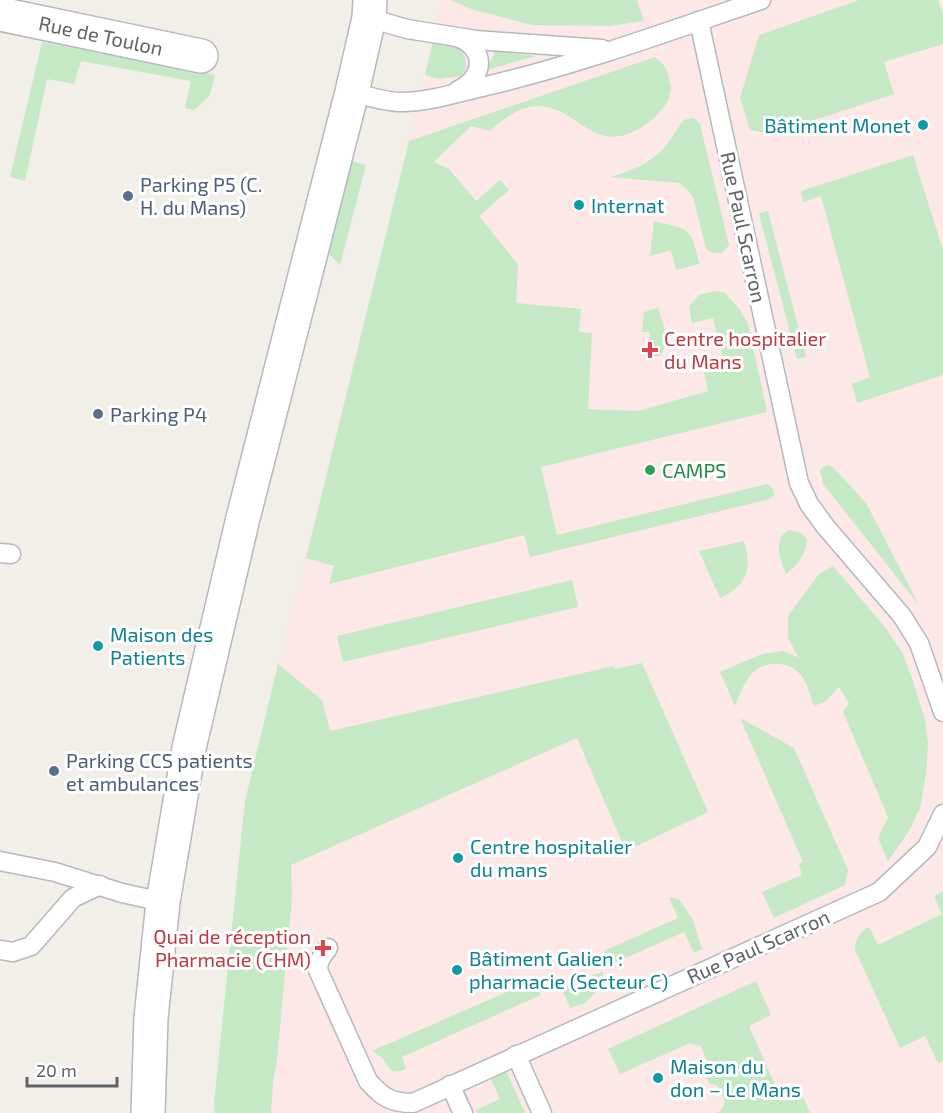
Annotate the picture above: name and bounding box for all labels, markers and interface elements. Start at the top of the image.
street label: Rue de Toulon [37,10,165,60]
place label: Bâtiment Monet [764,113,911,137]
marker: Bâtiment Monet [916,118,930,132]
street label: Rue Paul Scarron [716,149,772,305]
place label: Parking P5 (C. H. du Mans) [140,172,262,219]
marker: Parking P5 (C. H. du Mans) [121,189,135,203]
place label: Internat [591,193,665,217]
marker: Internat [572,198,586,212]
place label: Centre hospitalier du Mans [664,326,826,373]
marker: Centre hospitalier du Mans [641,341,659,359]
place label: Parking P4 [110,402,207,426]
marker: Parking P4 [91,407,105,421]
place label: CAMPS [662,458,726,482]
marker: CAMPS [643,463,657,477]
place label: Maison des Patients [110,622,213,669]
marker: Maison des Patients [91,639,105,653]
place label: Parking CCS patients et ambulances [66,748,253,795]
marker: Parking CCS patients et ambulances [47,764,61,778]
place label: Centre hospitalier du mans [470,834,632,881]
marker: Centre hospitalier du mans [451,851,465,865]
street label: Rue Paul Scarron [683,904,833,988]
place label: Quai de réception Pharmacie (CHM) [153,924,311,971]
marker: Quai de réception Pharmacie (CHM) [316,941,330,955]
place label: Bâtiment Galien : pharmacie (Secteur C) [469,946,668,993]
marker: Bâtiment Galien : pharmacie (Secteur C) [450,963,464,977]
scale bar [27,1050,117,1088]
place label: Maison du don – Le Mans [670,1054,801,1101]
text: 20 m [36,1059,77,1081]
marker: Maison du don – Le Mans [651,1071,665,1085]

